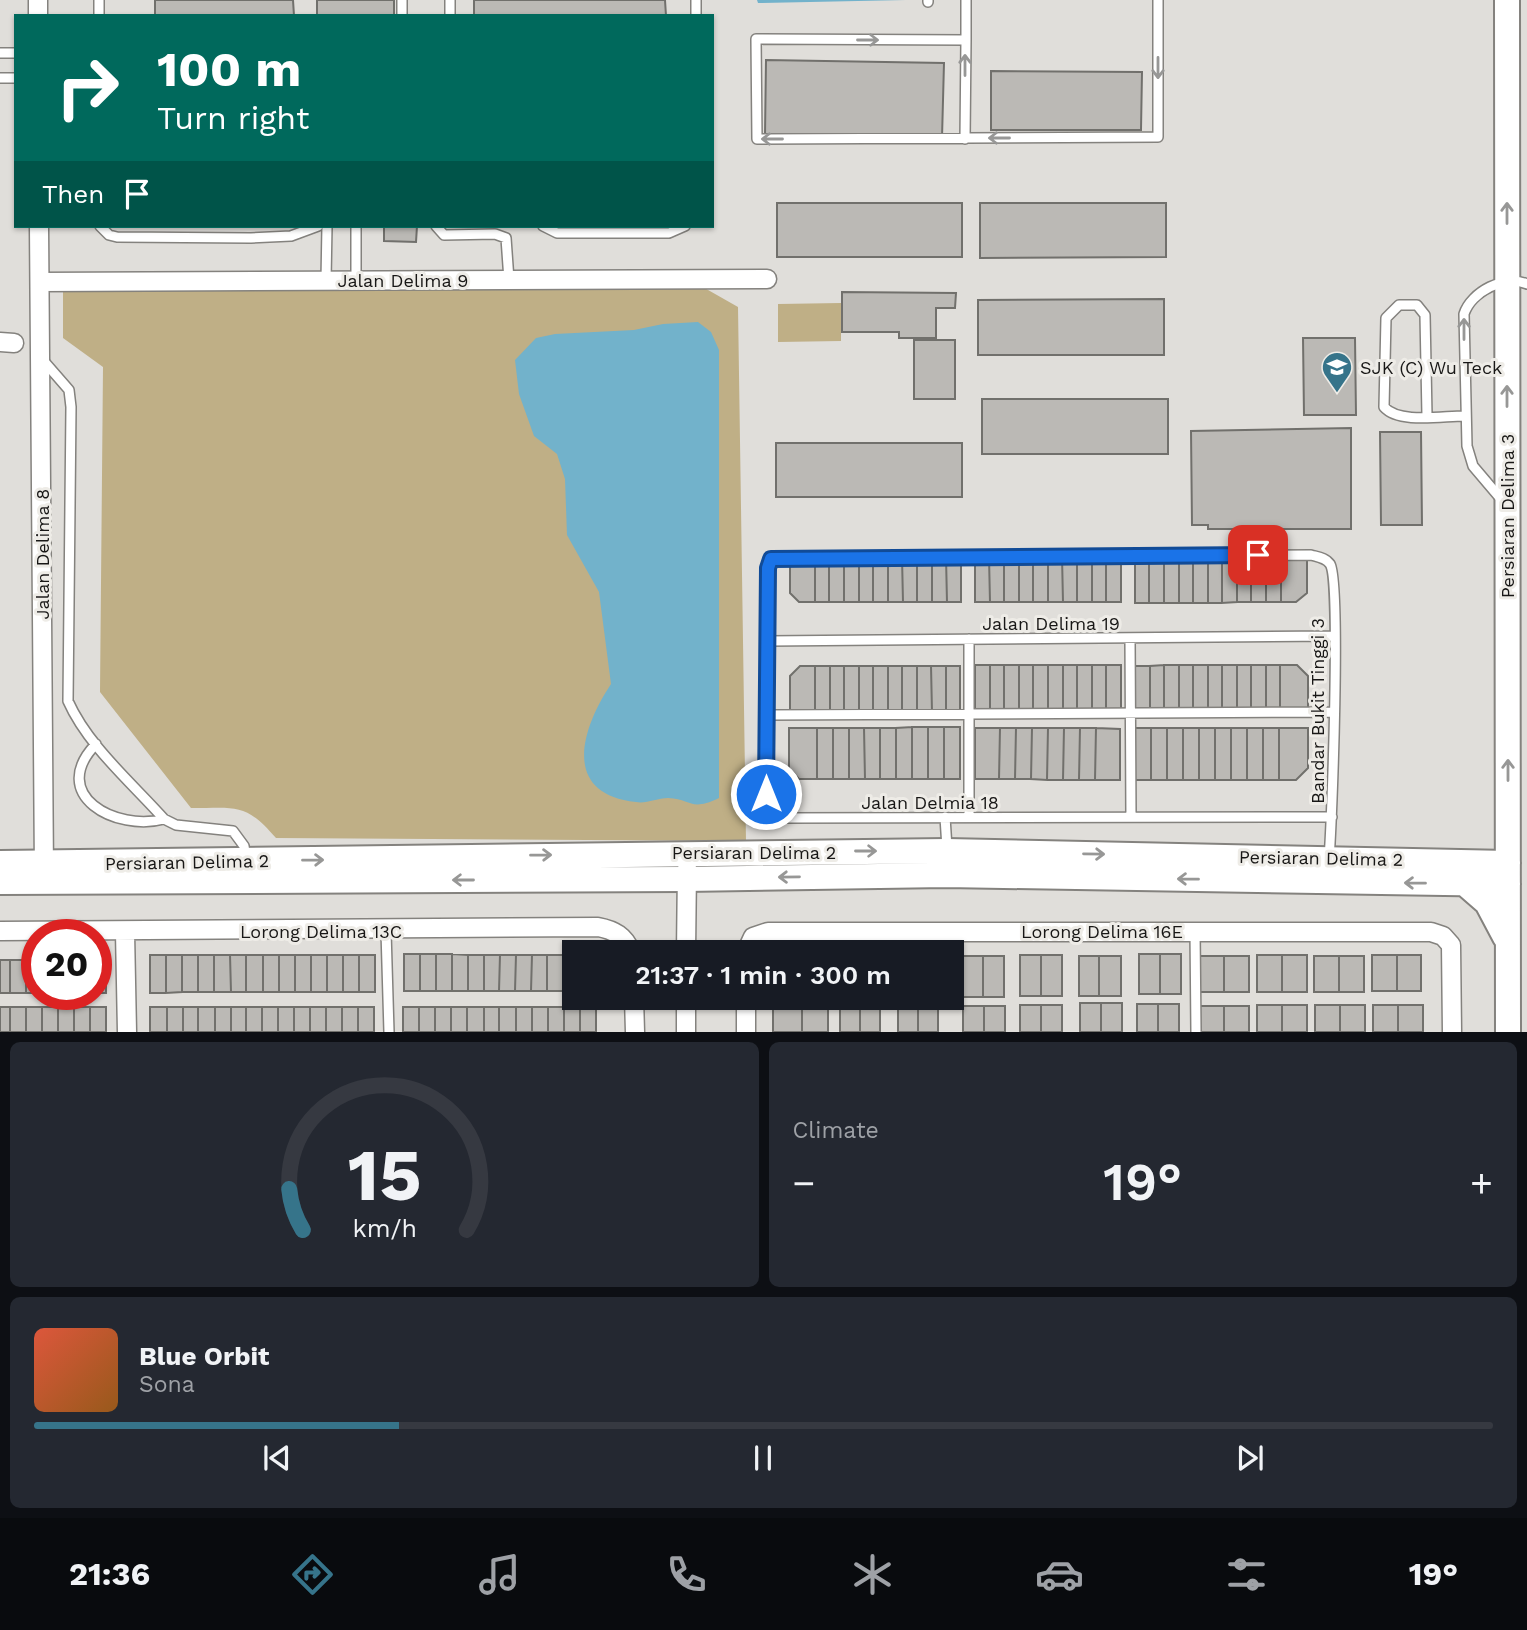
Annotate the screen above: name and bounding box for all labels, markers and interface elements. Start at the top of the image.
one-way arrow [857,33,880,46]
text: 100 m [157,40,301,98]
icon: right [42,42,133,133]
one-way arrow [958,54,972,77]
one-way arrow [1151,56,1165,79]
text: Turn right [157,99,309,137]
one-way arrow [761,132,784,146]
one-way arrow [988,132,1011,145]
icon: arrive [118,175,156,213]
text: Then [42,179,104,209]
one-way arrow [1500,201,1514,224]
street label: Jalan Delima 9 [338,270,468,291]
one-way arrow [1457,318,1471,341]
school or university icon: SJK (C) Wu Teck [1320,350,1354,394]
place label: SJK (C) Wu Teck [1360,357,1502,378]
one-way arrow [1500,385,1514,408]
street label: Persiaran Delima 3 [1497,434,1518,598]
street label: Jalan Delima 8 [32,489,53,619]
pin [1228,525,1288,585]
icon: arrive [1239,536,1277,574]
street label: Jalan Delima 19 [982,613,1120,634]
street label: Bandar Bukit Tinggi 3 [1307,618,1328,804]
position arrow [729,757,803,831]
one-way arrow [1501,759,1515,782]
street label: Jalan Delmia 18 [861,792,999,813]
street label: Persiaran Delima 2 [672,842,836,863]
one-way arrow [854,844,877,858]
street label: Persiaran Delima 2 [1239,846,1403,870]
one-way arrow [1082,847,1105,860]
one-way arrow [529,849,552,862]
street label: Persiaran Delima 2 [105,850,269,874]
one-way arrow [301,854,324,867]
one-way arrow [778,871,801,884]
one-way arrow [1176,872,1199,885]
one-way arrow [452,873,475,887]
one-way arrow [1404,876,1427,889]
speed limit sign: 20 [21,919,112,1010]
street label: Lorong Delima 13C [240,921,402,942]
street label: Lorong Delima 16E [1021,921,1183,942]
text: 21:37 · 1 min · 300 m [635,960,891,990]
text: Climate [793,1117,879,1144]
text: 15 [347,1133,421,1219]
text: 19° [1103,1152,1182,1213]
text: − [793,1161,815,1205]
text: + [1470,1161,1493,1205]
text: km/h [352,1214,416,1243]
text: Blue Orbit [139,1341,269,1371]
text: Sona [139,1371,195,1398]
icon: previous [258,1439,296,1477]
icon: pause [744,1439,782,1477]
icon: next [1231,1439,1269,1477]
icon: directions [288,1550,337,1599]
icon: music [475,1550,524,1599]
icon: phone [662,1550,711,1599]
icon: climate [848,1550,897,1599]
icon: car [1035,1550,1084,1599]
icon: filters [1222,1550,1271,1599]
text: 21:36 [69,1555,150,1593]
text: 19° [1409,1555,1458,1593]

